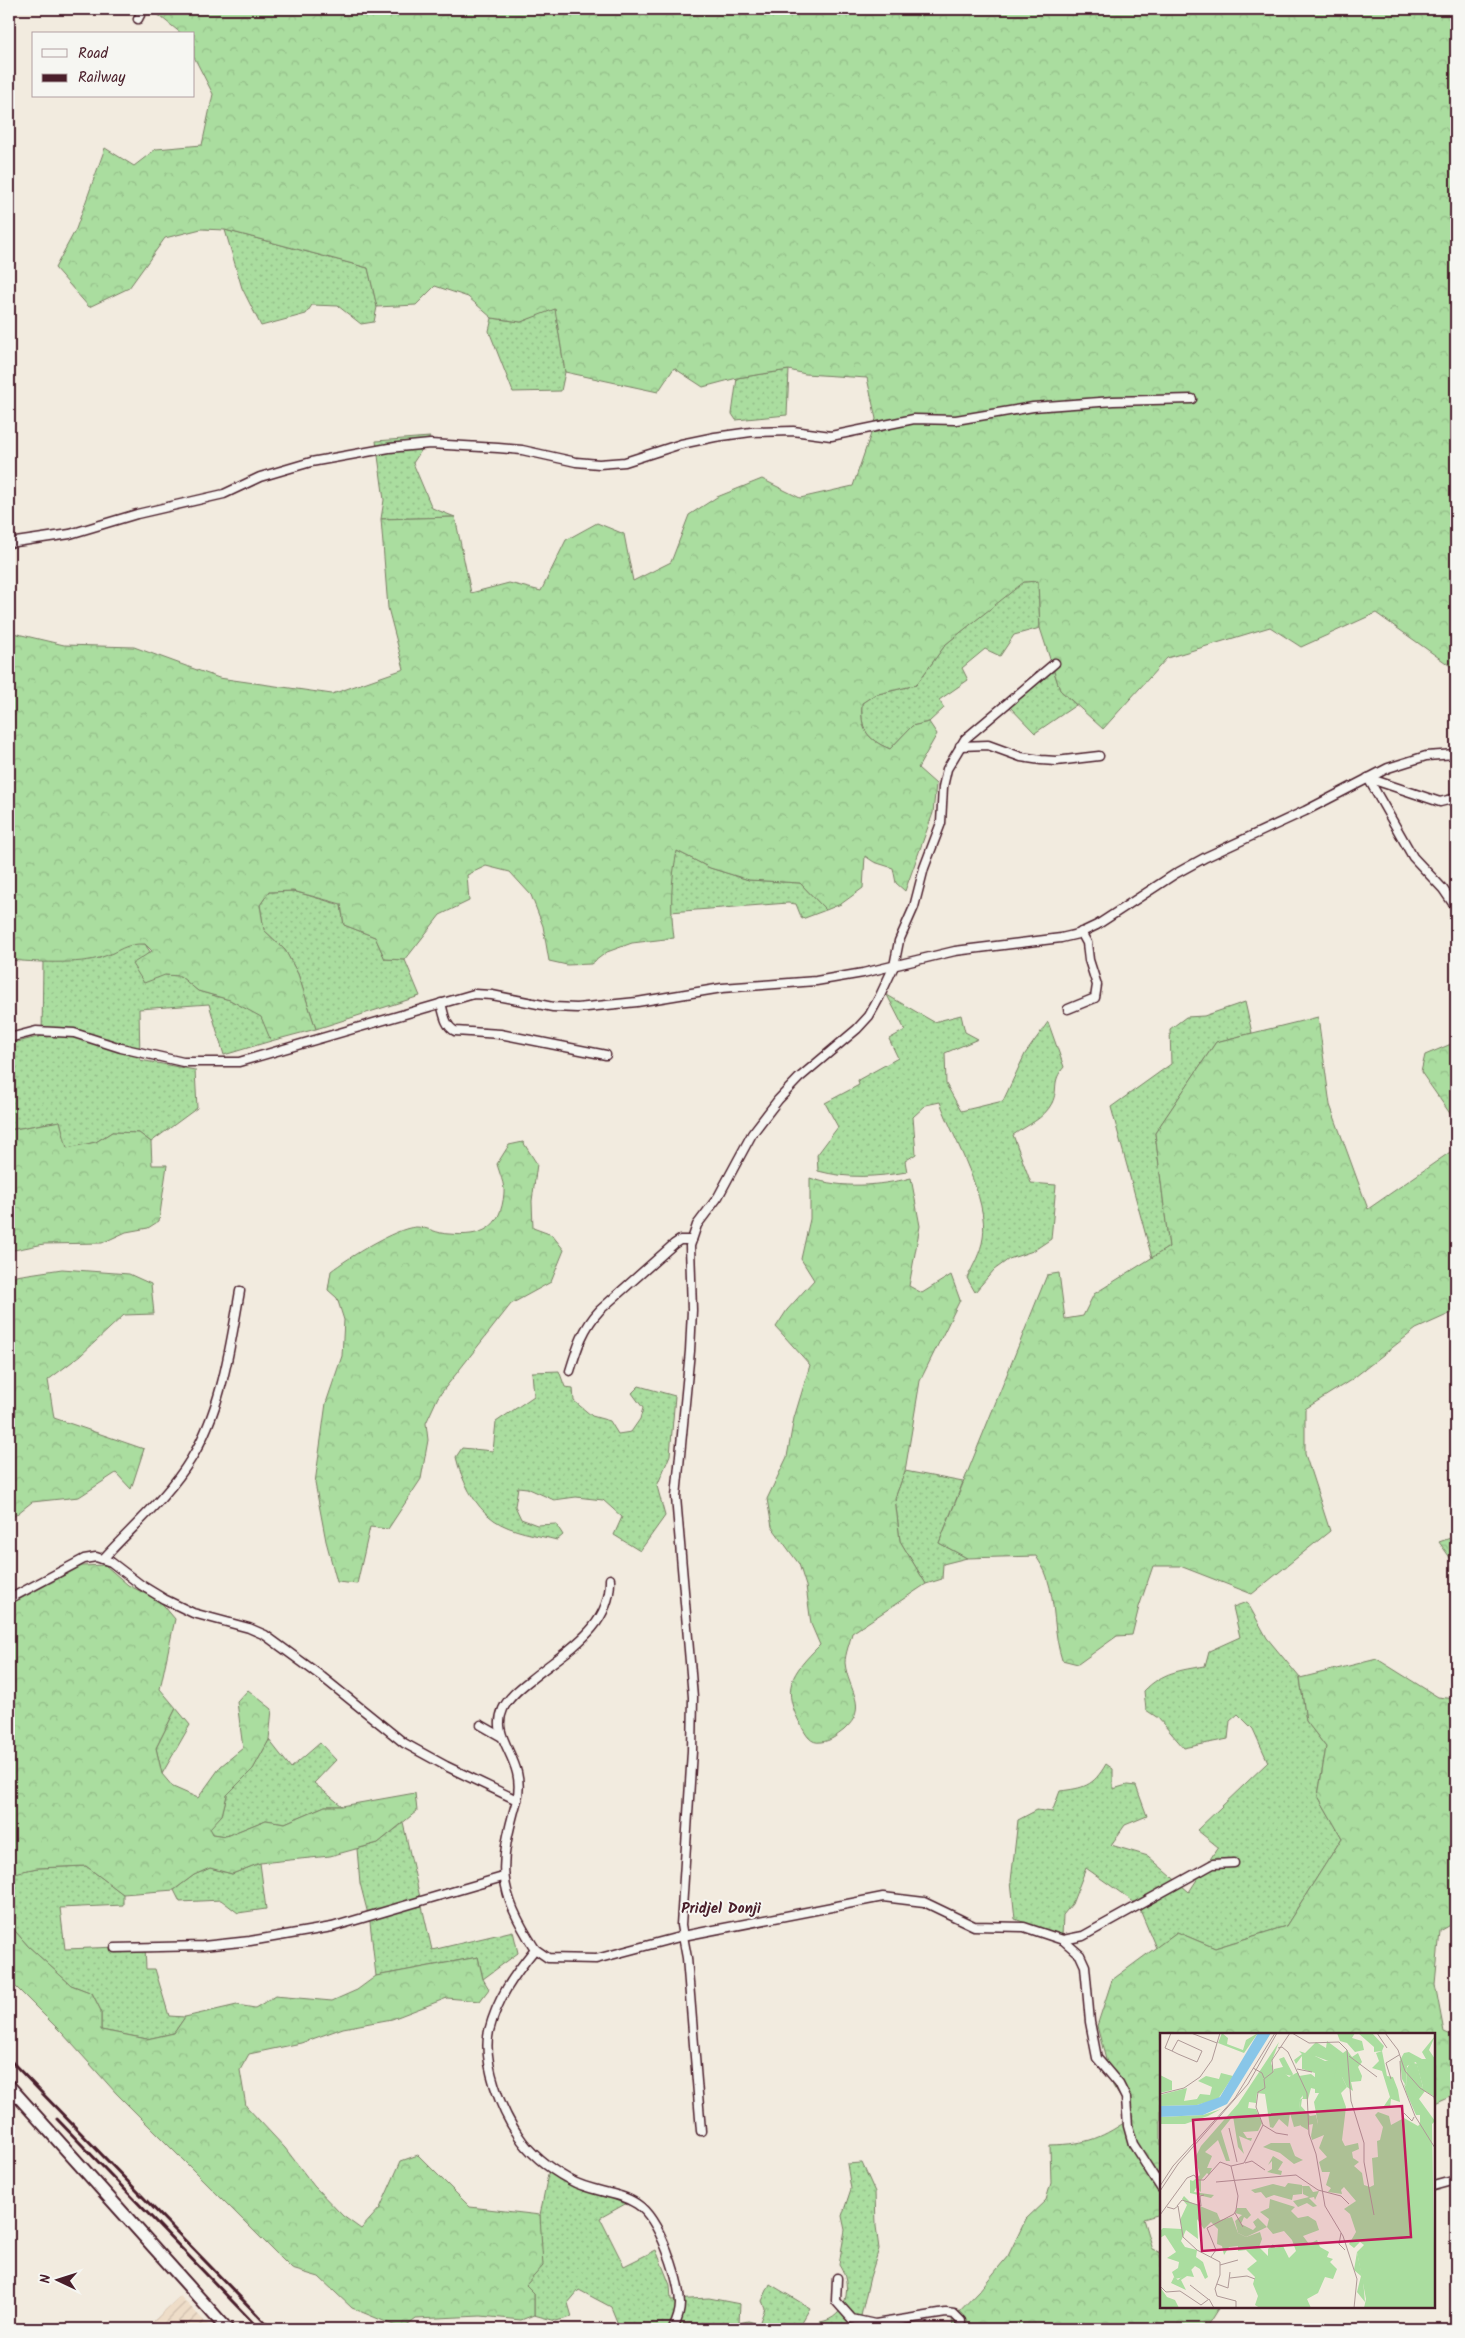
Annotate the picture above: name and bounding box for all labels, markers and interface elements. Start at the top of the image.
legend [32,32,195,98]
text: Road [78,42,109,66]
text: Railway [78,66,126,90]
district label: Pridjel Donji [681,1897,762,1921]
inset map [1160,2033,1435,2308]
north arrow [32,2256,82,2306]
text: N [35,2274,57,2284]

